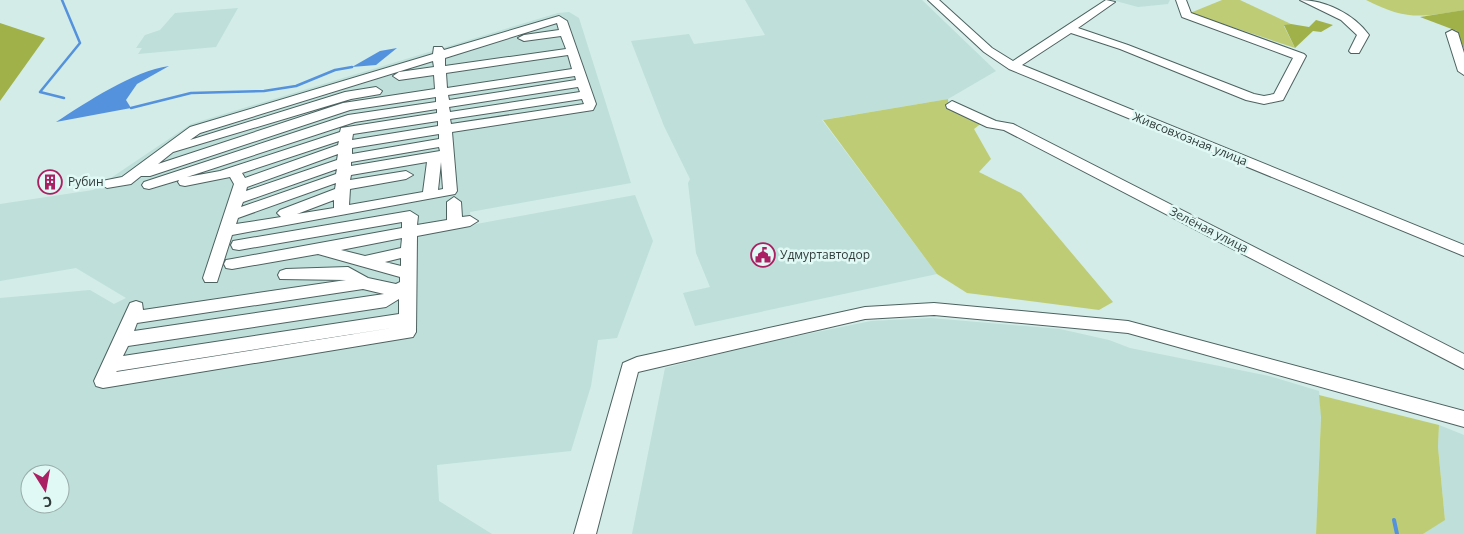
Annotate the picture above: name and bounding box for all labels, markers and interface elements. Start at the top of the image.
street label: Живсовхозная улица [1130,108,1250,169]
building icon: Рубин [37,169,63,195]
place label: Рубин [68,173,104,190]
street label: Зелёная улица [1167,202,1251,257]
public building icon: Удмуртавтодор [750,242,776,268]
place label: Удмуртавтодор [780,246,870,263]
north arrow [20,464,70,514]
text: С [41,492,54,512]

